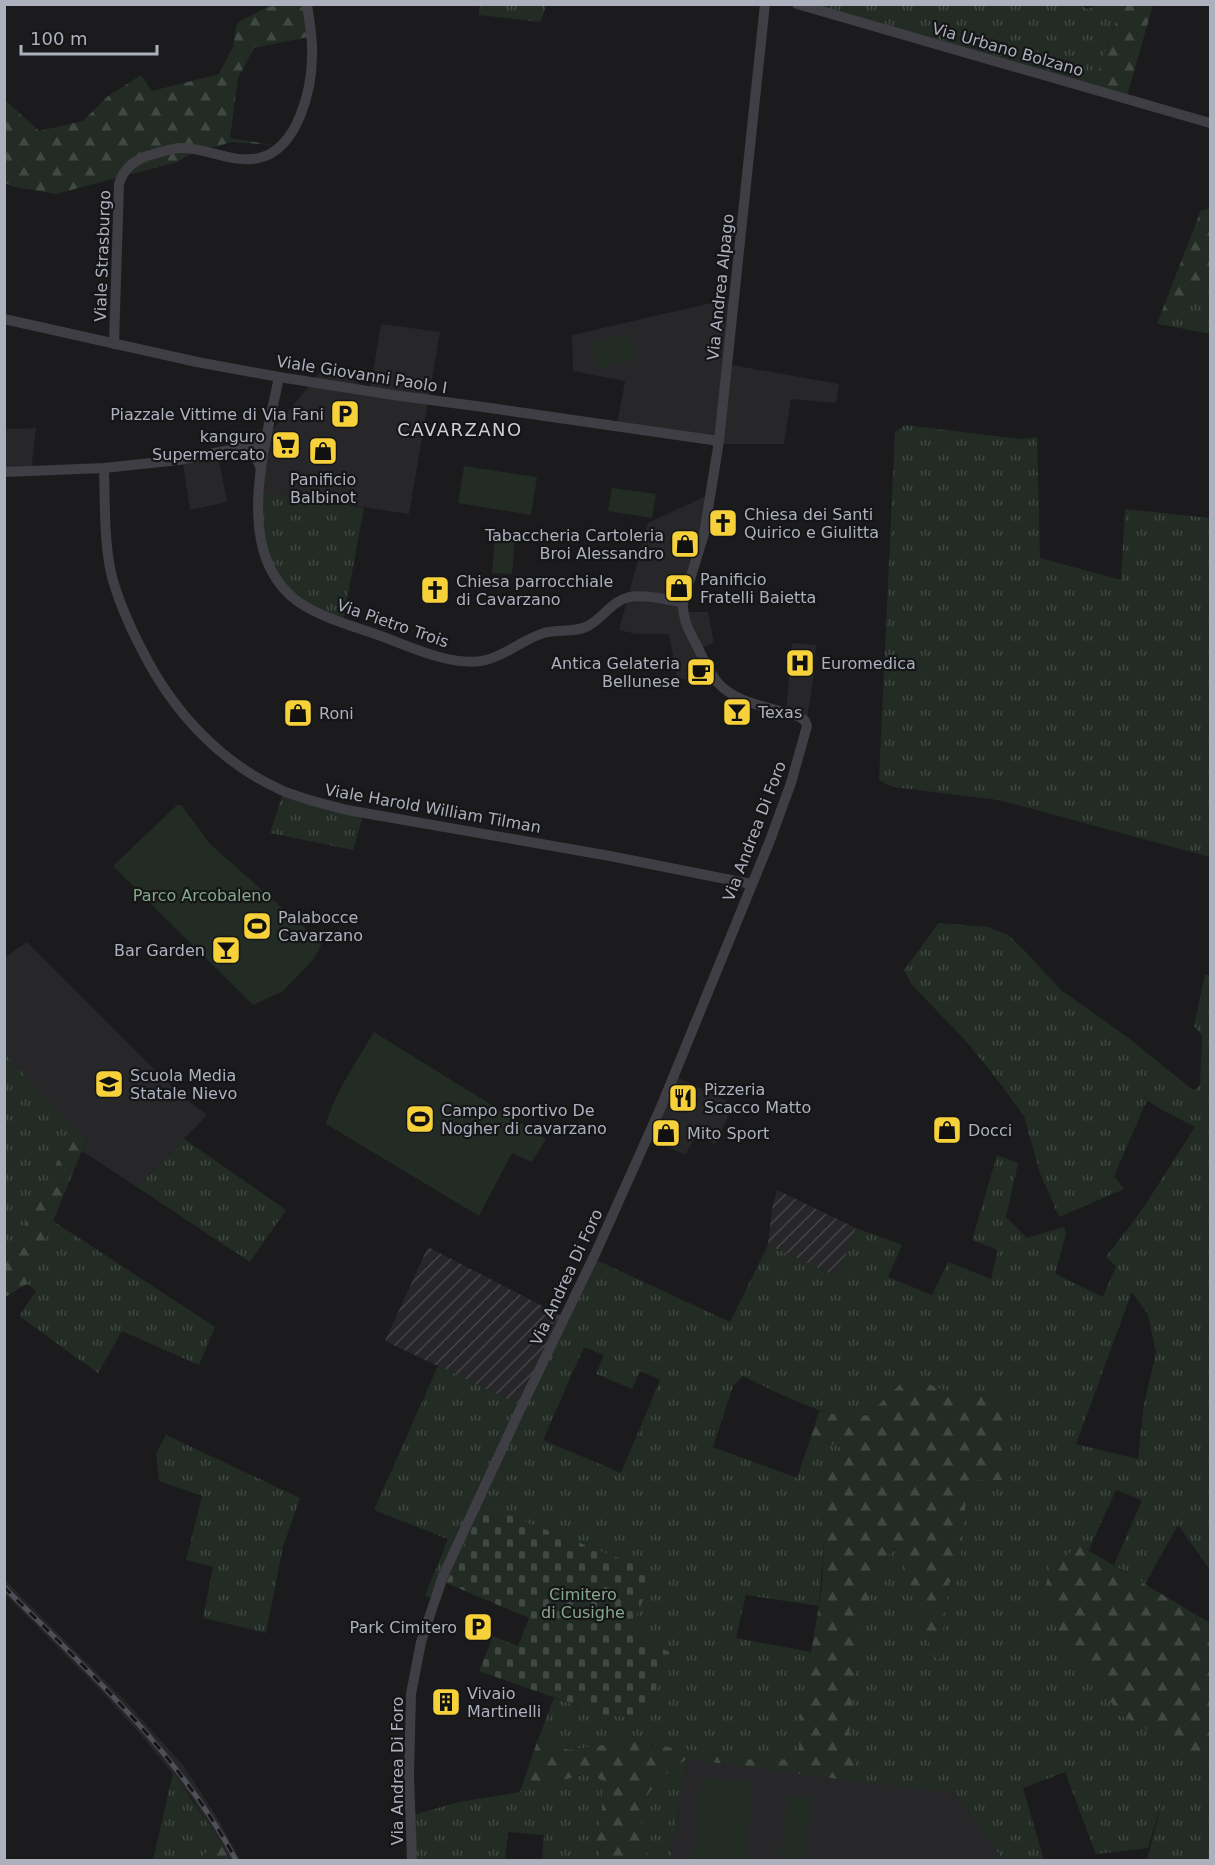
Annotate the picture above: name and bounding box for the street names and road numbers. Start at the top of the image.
street label: Via Urbano Bolzano [930,19,1086,80]
street label: Viale Strasburgo [91,190,114,322]
street label: Via Andrea Alpago [703,213,738,361]
street label: Viale Giovanni Paolo I [275,352,449,397]
street label: Via Pietro Trois [334,595,451,652]
street label: Via Andrea Di Foro [719,758,790,904]
street label: Viale Harold William Tilman [323,780,542,837]
street label: Via Andrea Di Foro [526,1206,606,1348]
street label: Via Andrea Di Foro [388,1697,407,1845]

